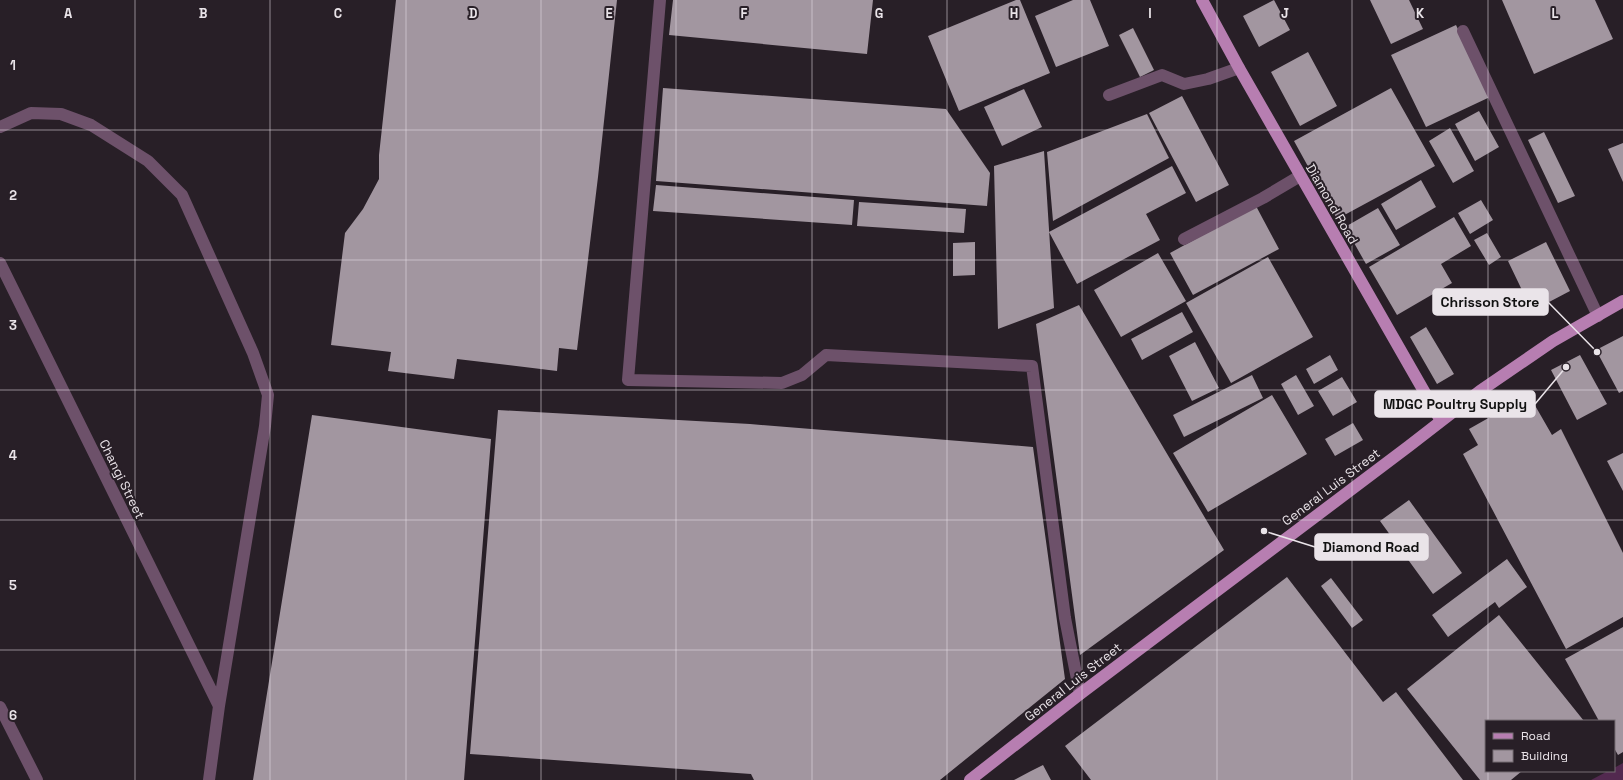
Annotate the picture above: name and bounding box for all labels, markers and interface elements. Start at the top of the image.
text: A [64,5,73,22]
text: B [199,5,208,22]
text: C [334,5,342,22]
text: D [469,5,478,22]
text: E [605,5,613,22]
text: F [741,5,748,22]
text: G [875,5,883,22]
text: H [1010,5,1018,22]
text: I [1148,5,1152,22]
text: J [1281,5,1289,22]
text: K [1416,5,1425,22]
text: L [1551,5,1559,22]
text: 1 [10,57,16,74]
street label: Diamond Road [1302,161,1362,247]
text: 2 [9,187,17,204]
callout: Chrisson Store [1433,289,1548,315]
text: Chrisson Store [1441,293,1539,311]
text: 3 [9,317,17,334]
callout: MDGC Poultry Supply [1375,391,1535,417]
text: MDGC Poultry Supply [1383,395,1527,413]
street label: Changi Street [95,436,149,522]
street label: General Luis Street [1278,444,1384,530]
text: 4 [9,447,17,464]
callout: Diamond Road [1315,534,1428,560]
text: Diamond Road [1322,538,1420,556]
text: 5 [9,577,17,594]
street label: General Luis Street [1021,639,1125,725]
text: 6 [9,707,17,724]
legend [1485,720,1615,772]
text: Road [1521,728,1550,744]
text: Building [1521,748,1568,764]

